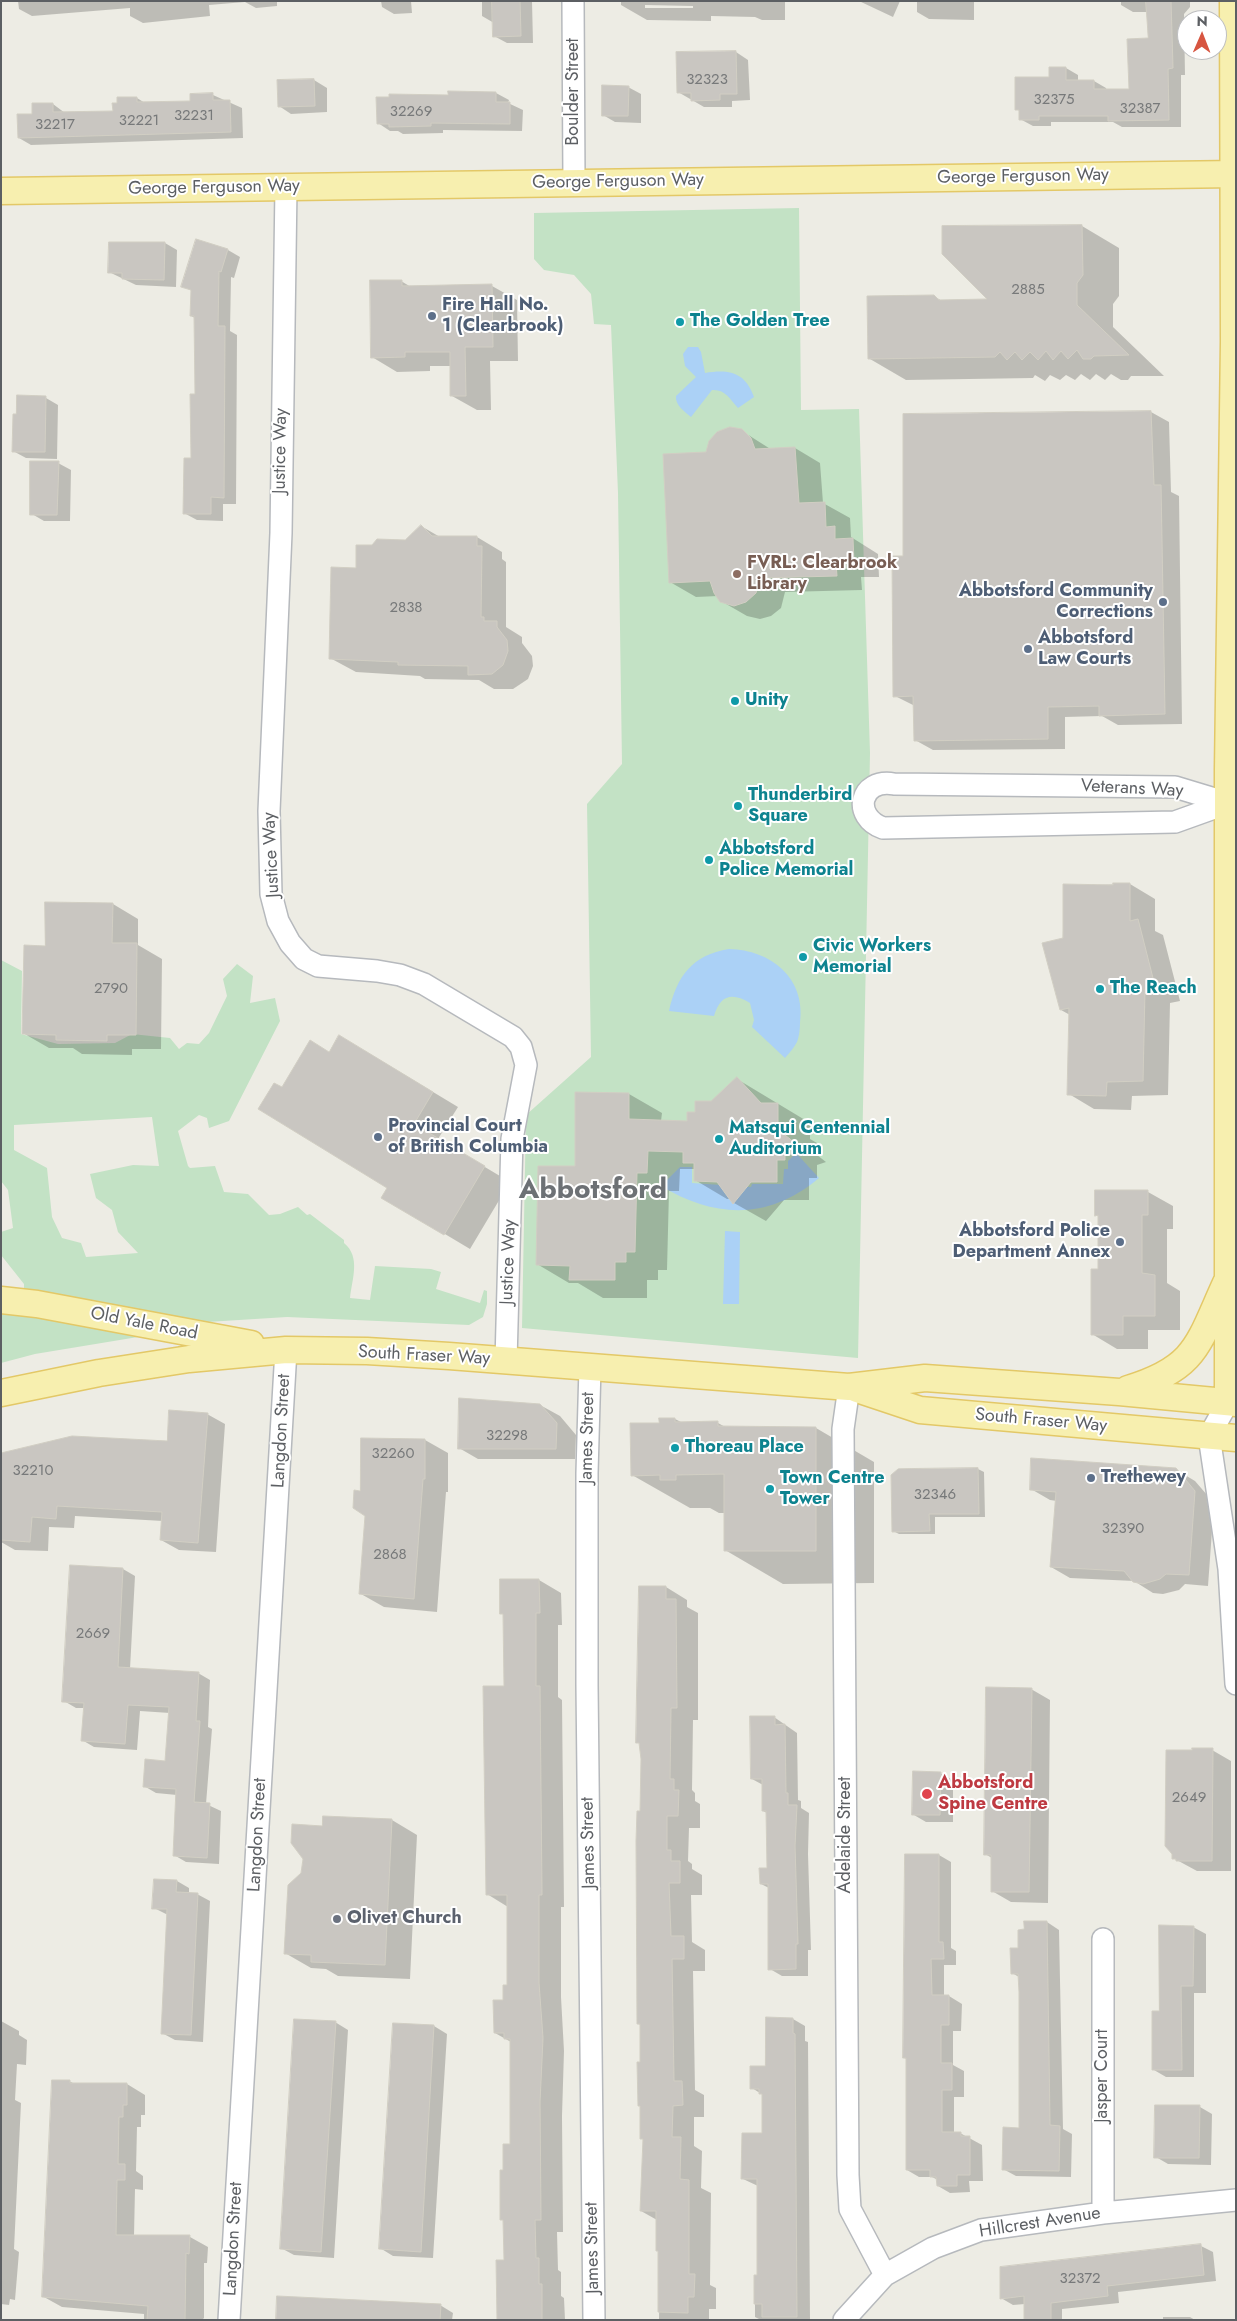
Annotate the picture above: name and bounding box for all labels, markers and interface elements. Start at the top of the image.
north arrow [1177,10,1227,60]
text: N [1197,11,1208,31]
street label: Boulder Street [563,38,585,146]
house number: 32323 [686,71,728,89]
house number: 32375 [1033,91,1075,109]
house number: 32387 [1120,100,1160,118]
house number: 32269 [390,103,432,121]
house number: 32231 [174,107,214,125]
house number: 32221 [119,112,159,130]
house number: 32217 [35,116,75,134]
street label: George Ferguson Way [937,165,1109,189]
street label: George Ferguson Way [532,170,704,194]
street label: George Ferguson Way [128,176,300,200]
house number: 2885 [1011,281,1045,299]
place label: Fire Hall No. 1 (Clearbrook) [442,295,564,338]
marker: Fire Hall No. 1 (Clearbrook) [426,310,438,322]
place label: The Golden Tree [690,311,830,333]
marker: The Golden Tree [674,316,686,328]
street label: Justice Way [269,408,293,494]
place label: FVRL: Clearbrook Library [747,553,897,596]
marker: FVRL: Clearbrook Library [731,568,743,580]
place label: Abbotsford Community Corrections [959,581,1153,624]
marker: Abbotsford Community Corrections [1157,596,1169,608]
house number: 2838 [389,599,423,617]
place label: Abbotsford Law Courts [1038,628,1133,670]
marker: Abbotsford Law Courts [1022,643,1034,655]
place label: Unity [745,690,788,712]
marker: Unity [729,695,741,707]
street label: Veterans Way [1080,776,1184,802]
place label: Thunderbird Square [748,785,852,828]
marker: Thunderbird Square [732,800,744,812]
street label: Justice Way [259,812,285,898]
place label: Abbotsford Police Memorial [719,839,853,882]
marker: Abbotsford Police Memorial [703,854,715,866]
place label: Civic Workers Memorial [813,936,931,979]
marker: Civic Workers Memorial [797,951,809,963]
place label: The Reach [1110,978,1197,1000]
house number: 2790 [94,980,128,998]
marker: The Reach [1094,983,1106,995]
place label: Provincial Court of British Columbia [388,1116,548,1158]
place label: Matsqui Centennial Auditorium [729,1118,890,1160]
marker: Provincial Court of British Columbia [372,1131,384,1143]
marker: Matsqui Centennial Auditorium [713,1133,725,1145]
district label: Abbotsford [519,1174,667,1208]
street label: Justice Way [497,1219,521,1305]
place label: Abbotsford Police Department Annex [952,1221,1110,1264]
marker: Abbotsford Police Department Annex [1114,1236,1126,1248]
street label: Old Yale Road [89,1303,199,1345]
street label: South Fraser Way [357,1342,491,1370]
street label: Langdon Street [268,1373,296,1489]
street label: James Street [576,1392,600,1484]
street label: South Fraser Way [974,1404,1108,1438]
house number: 32298 [486,1427,528,1445]
place label: Thoreau Place [685,1437,804,1459]
marker: Thoreau Place [669,1442,681,1454]
house number: 32260 [372,1445,414,1463]
house number: 32210 [12,1462,54,1480]
place label: Trethewey [1101,1467,1186,1489]
place label: Town Centre Tower [780,1468,885,1510]
marker: Trethewey [1085,1472,1097,1484]
marker: Town Centre Tower [764,1483,776,1495]
house number: 32346 [914,1486,956,1504]
house number: 32390 [1102,1520,1144,1538]
house number: 2868 [373,1546,407,1564]
house number: 2669 [76,1625,110,1643]
place label: Abbotsford Spine Centre [938,1773,1048,1816]
street label: Langdon Street [244,1777,272,1893]
street label: Adelaide Street [835,1777,857,1893]
marker: Abbotsford Spine Centre [920,1787,934,1801]
house number: 2649 [1172,1789,1206,1807]
street label: James Street [577,1797,601,1889]
place label: Olivet Church [347,1908,462,1930]
marker: Olivet Church [331,1913,343,1925]
street label: Jasper Court [1092,2029,1114,2123]
street label: Langdon Street [220,2181,248,2297]
street label: James Street [581,2202,605,2294]
street label: Hillcrest Avenue [978,2203,1102,2243]
house number: 32372 [1059,2270,1101,2288]

